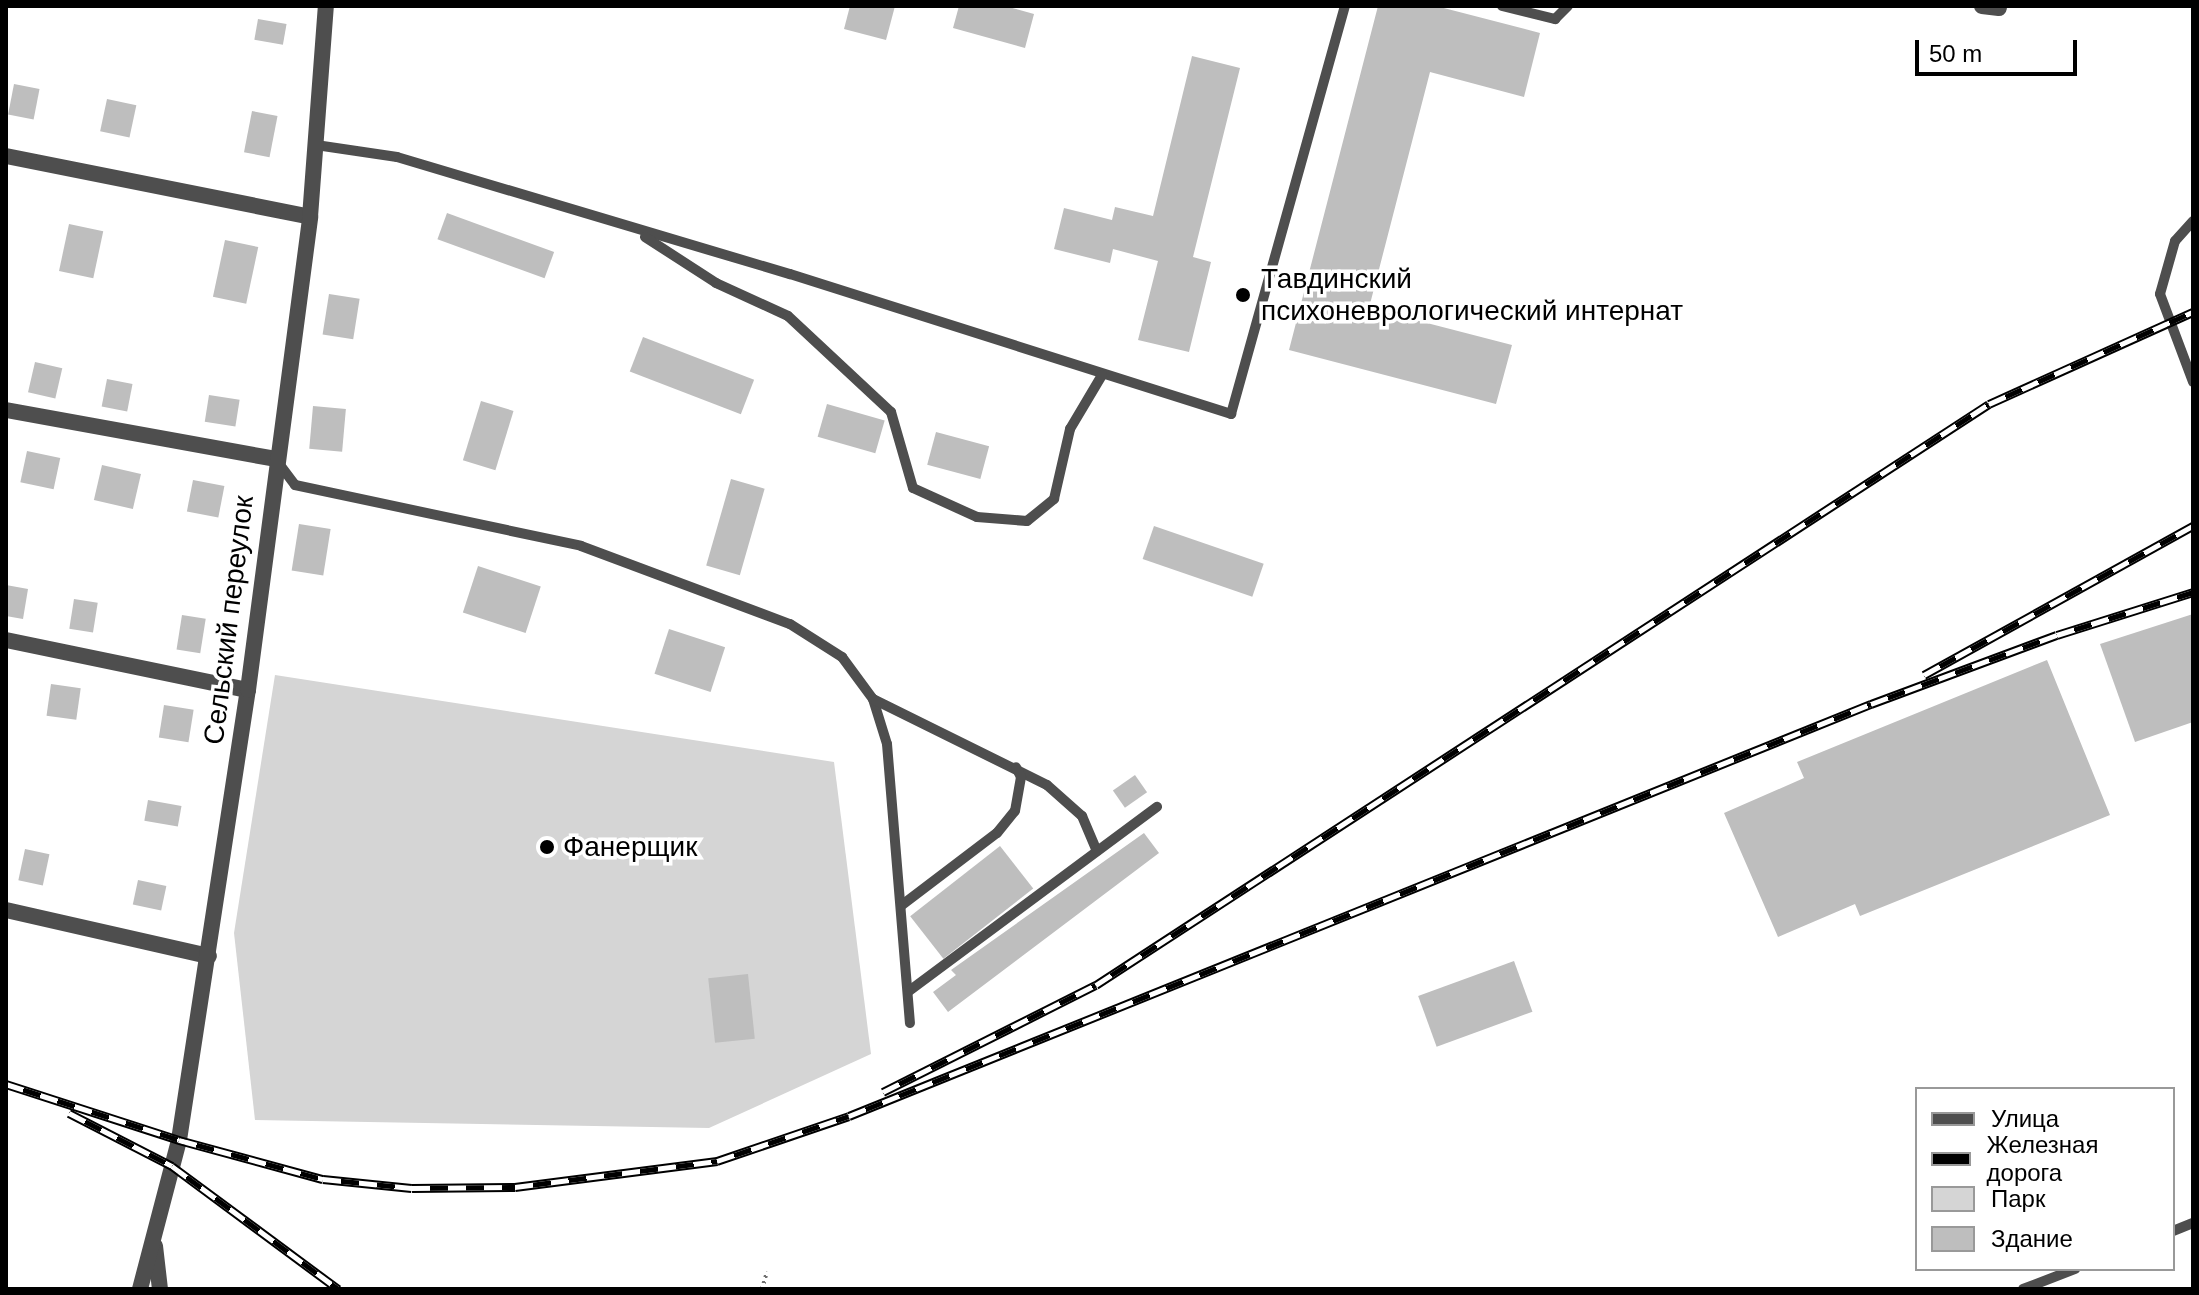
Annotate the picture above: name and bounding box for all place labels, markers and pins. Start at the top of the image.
place label: Тавдинский психоневрологический интернат [1261,262,1683,328]
marker: Тавдинский психоневрологический интернат [1232,284,1254,306]
place label: Фанерщик [563,830,697,864]
marker: Фанерщик [538,838,556,856]

